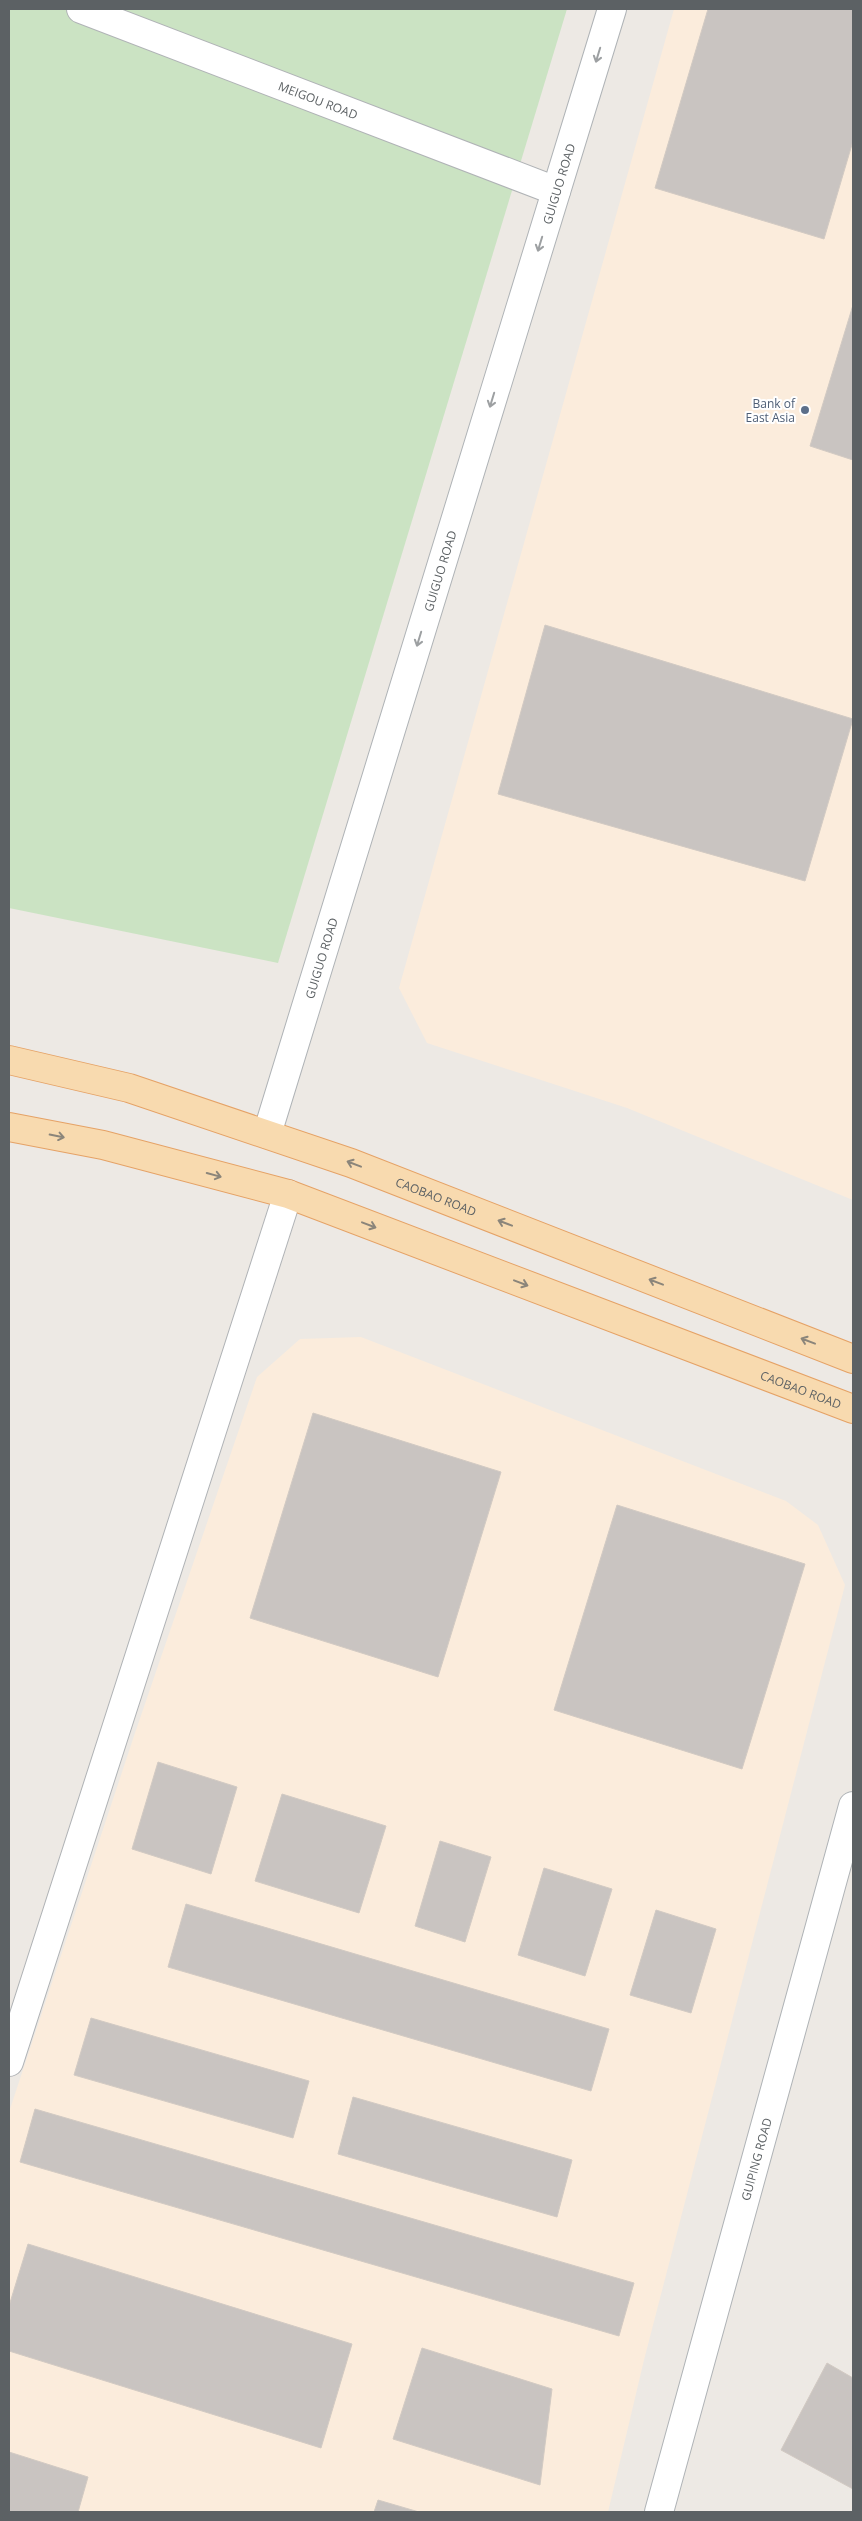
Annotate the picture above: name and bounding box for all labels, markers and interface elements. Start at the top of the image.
one-way arrow [592,47,602,63]
street label: MEIGOU ROAD [276,77,360,123]
street label: GUIGUO ROAD [538,141,579,226]
one-way arrow [534,236,544,252]
one-way arrow [487,391,496,407]
place label: Bank of East Asia [746,395,796,426]
marker: Bank of East Asia [799,404,811,416]
street label: GUIGUO ROAD [419,528,460,613]
one-way arrow [413,630,423,646]
street label: GUIGUO ROAD [301,916,341,1001]
one-way arrow [48,1132,64,1141]
one-way arrow [346,1159,362,1168]
one-way arrow [206,1170,222,1180]
street label: CAOBAO ROAD [393,1173,479,1220]
one-way arrow [498,1218,513,1227]
one-way arrow [360,1221,376,1230]
one-way arrow [649,1277,665,1286]
one-way arrow [513,1279,528,1288]
one-way arrow [801,1336,816,1345]
street label: CAOBAO ROAD [758,1366,844,1412]
street label: GUIPING ROAD [736,2116,775,2203]

